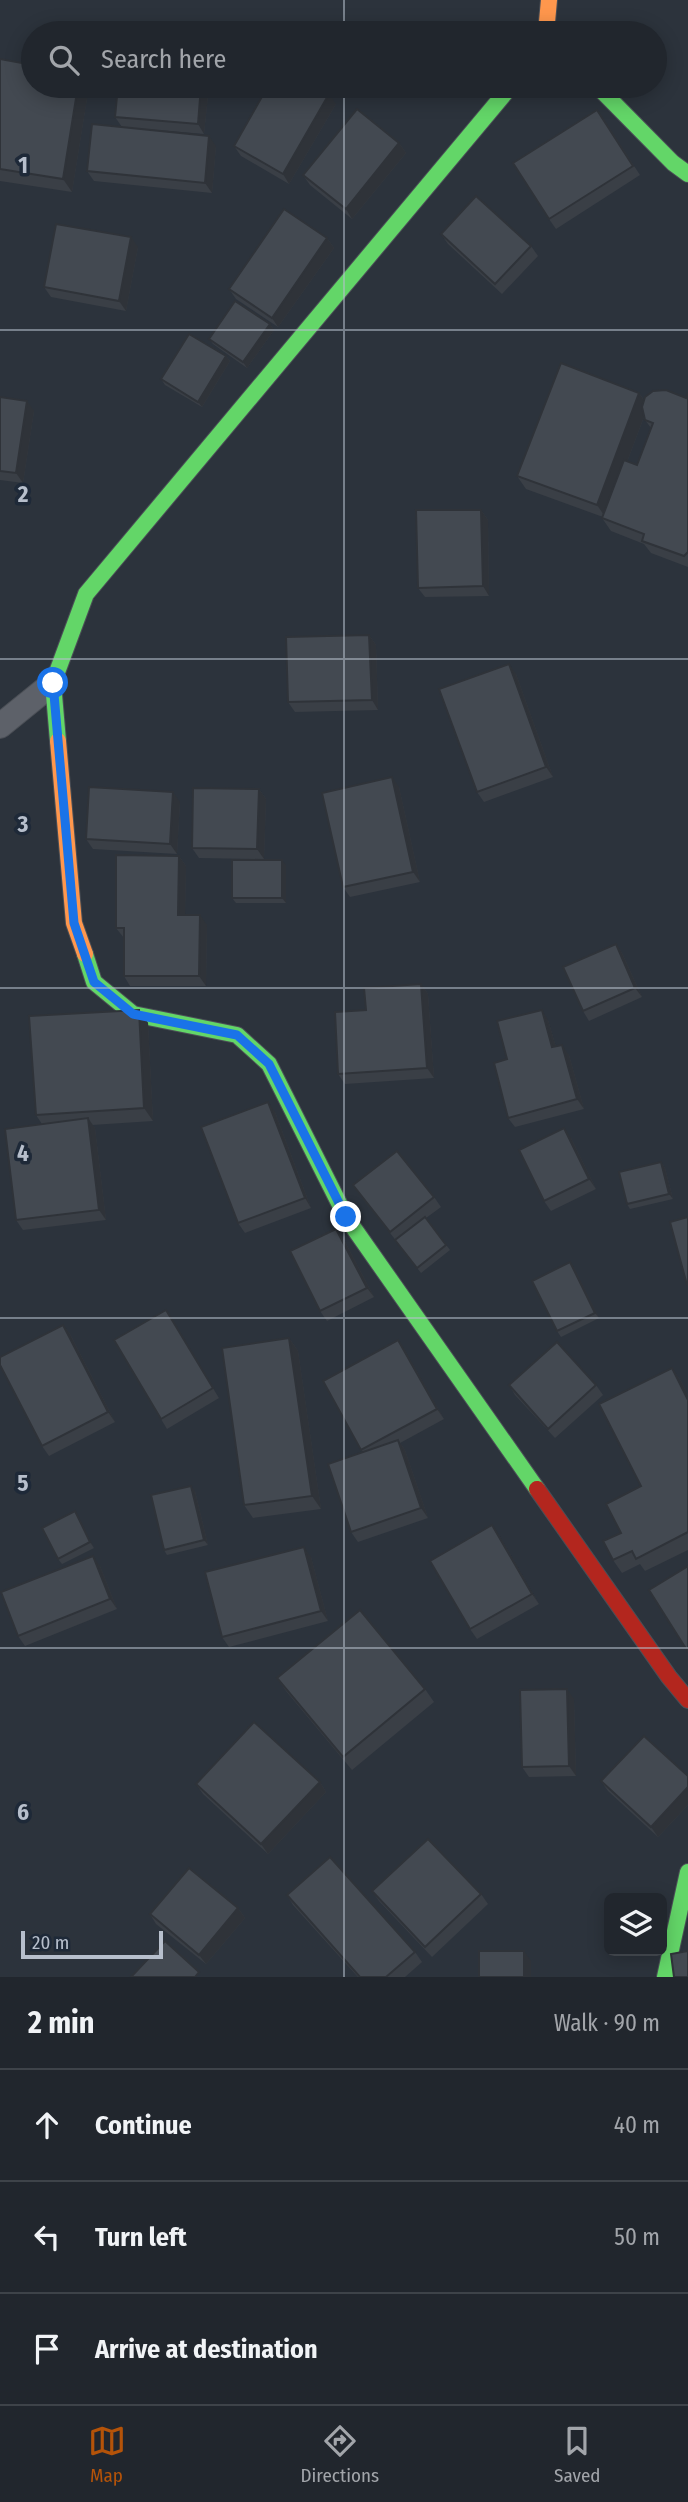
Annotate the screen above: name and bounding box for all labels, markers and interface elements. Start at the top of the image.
search box [21,21,667,98]
icon: search [45,41,83,79]
text: Search here [101,44,226,75]
text: 1 [18,151,28,179]
text: 2 [17,480,29,508]
route start [37,667,68,698]
text: 3 [17,810,29,838]
text: 4 [17,1139,29,1167]
route end [330,1201,361,1232]
text: 5 [17,1469,29,1497]
text: 6 [17,1798,29,1826]
map controls [604,1893,667,1956]
button: layers [604,1893,667,1956]
scale bar [21,1928,163,1960]
text: 20 m [32,1931,69,1954]
text: 2 min [28,2005,95,2041]
text: Walk · 90 m [554,2009,660,2037]
icon: ahead [28,2106,66,2144]
text: Continue [95,2110,192,2141]
text: 40 m [614,2111,660,2139]
icon: left [28,2218,66,2256]
text: Turn left [95,2222,187,2253]
text: 50 m [614,2223,660,2251]
icon: arrive [28,2330,66,2368]
text: Arrive at destination [95,2334,318,2365]
tab: Map [88,2422,126,2487]
tab: Directions [301,2422,379,2487]
tab: Saved [554,2422,600,2487]

